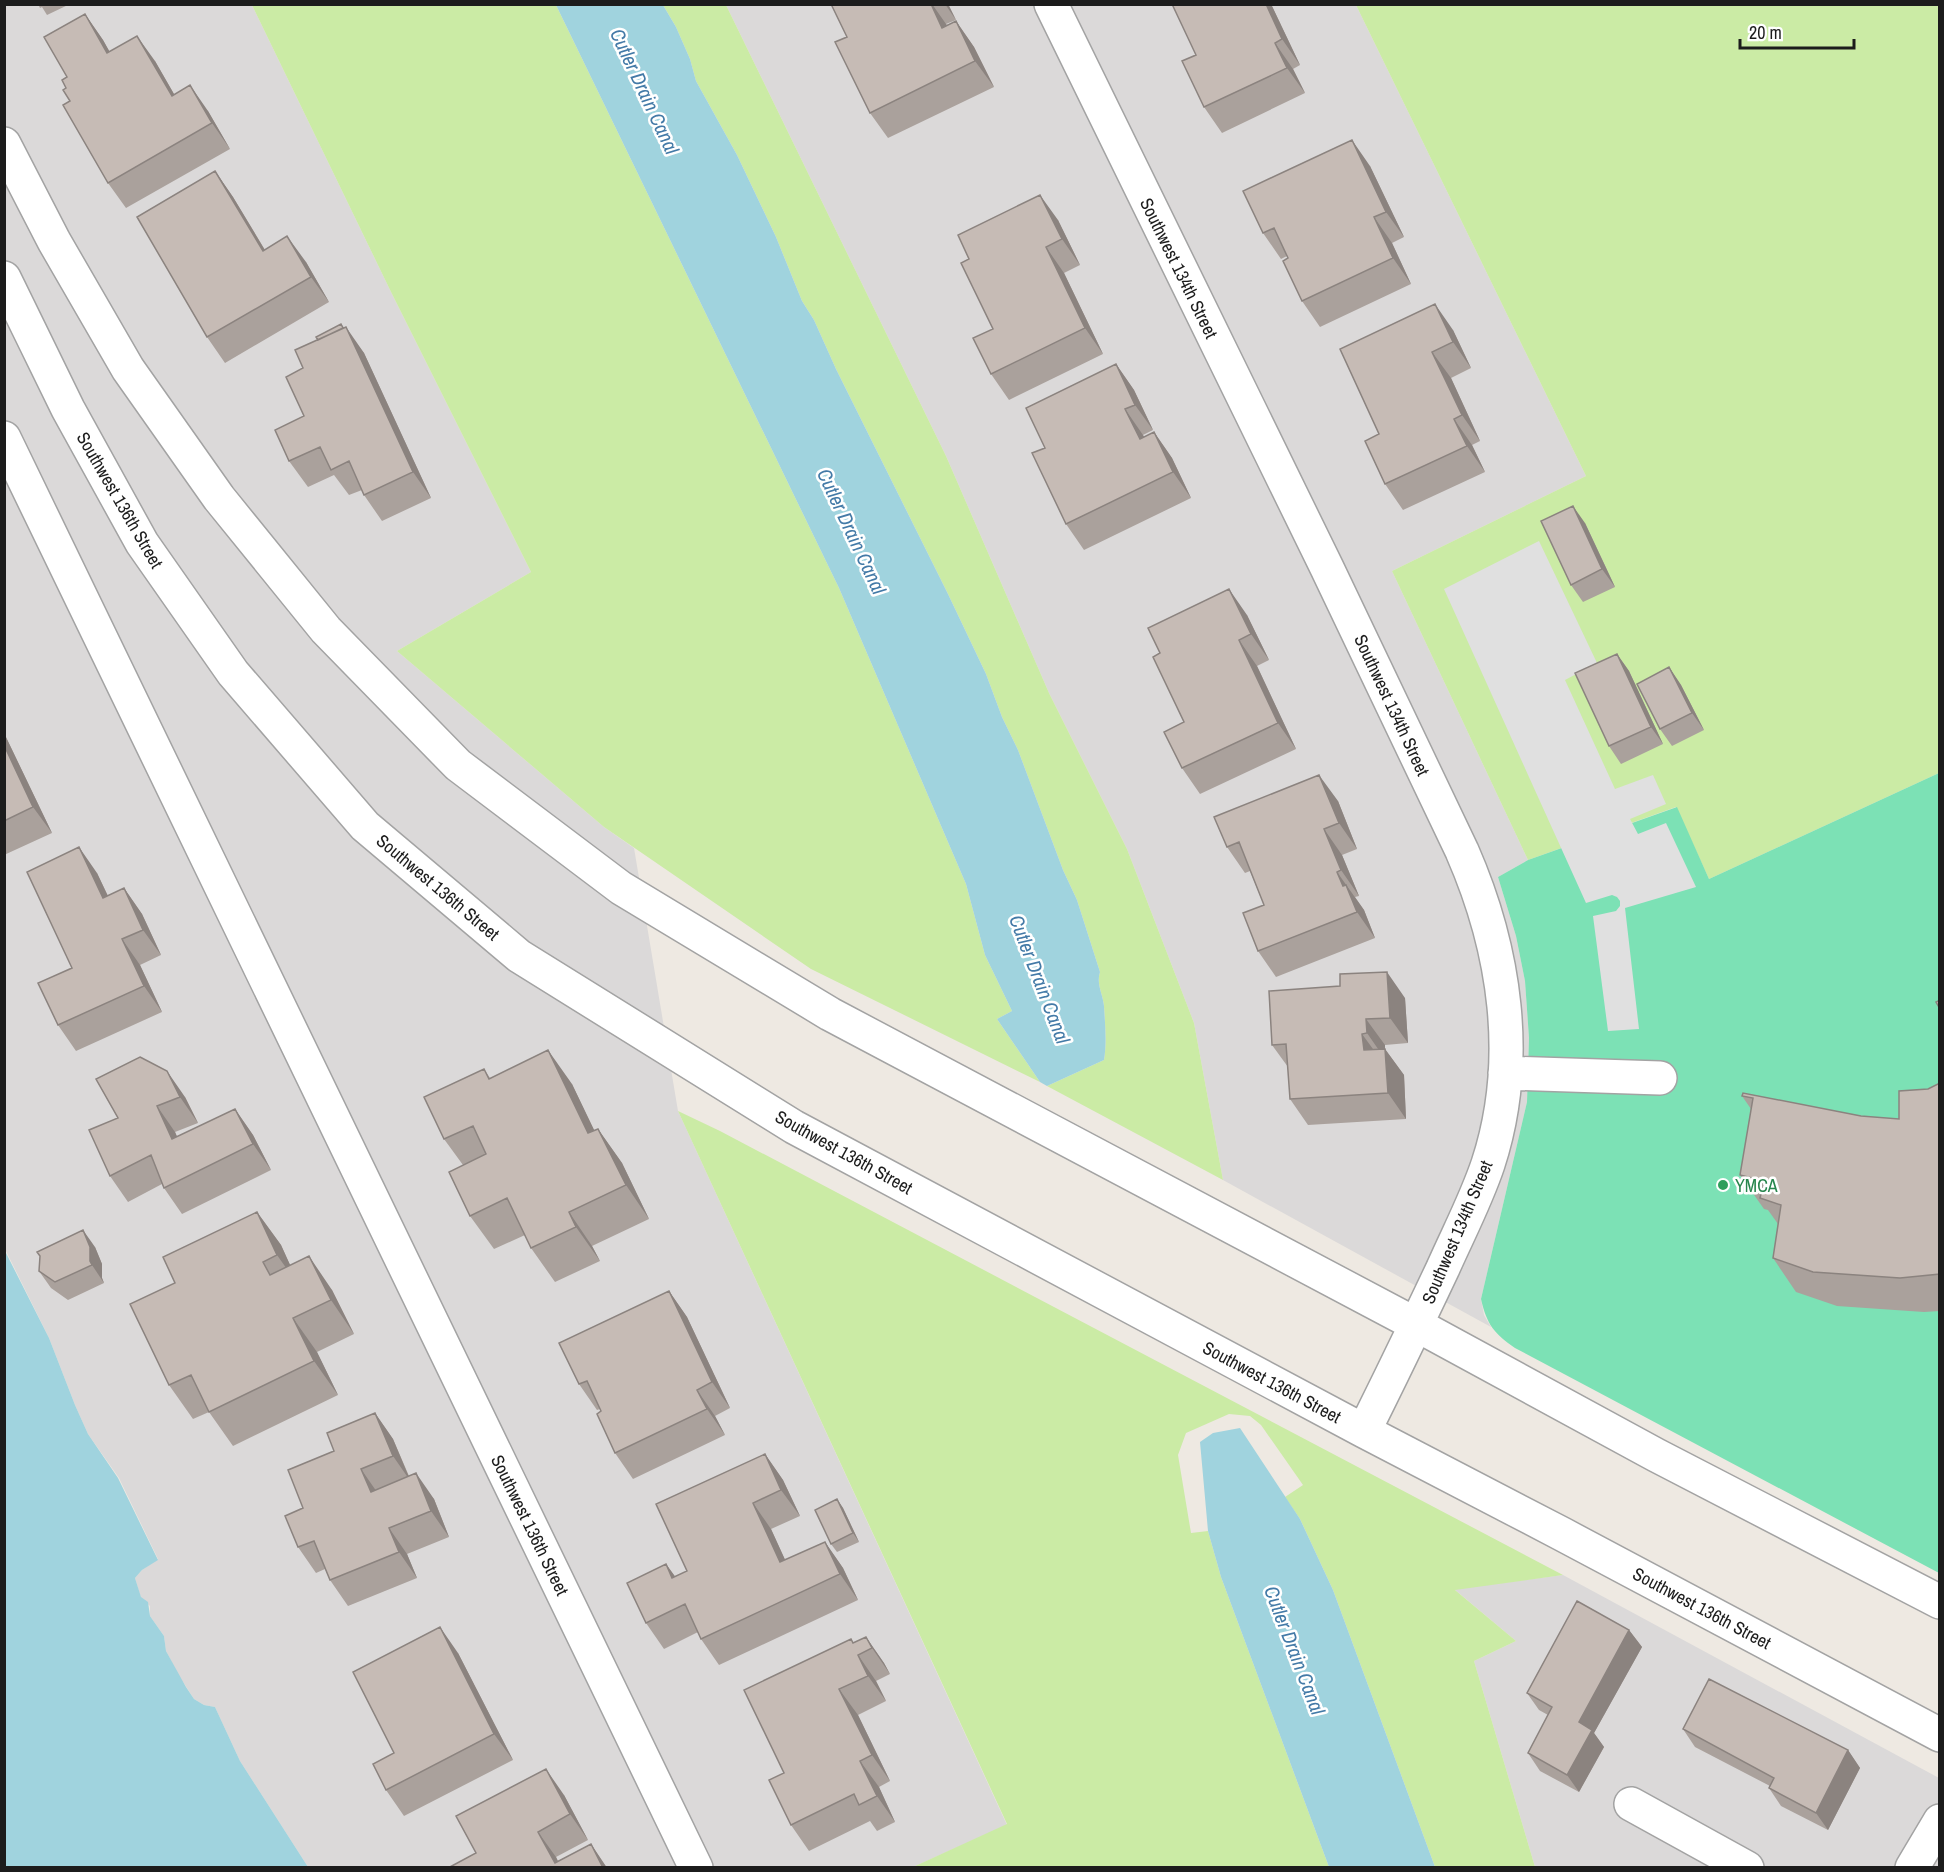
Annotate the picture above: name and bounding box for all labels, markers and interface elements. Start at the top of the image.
scale bar [1740,12,1854,50]
text: 20 m [1749,20,1782,45]
water label: Cutler Drain Canal [604,24,686,159]
street label: Southwest 134th Street [1134,194,1224,342]
street label: Southwest 136th Street [71,427,169,573]
water label: Cutler Drain Canal [811,464,893,599]
street label: Southwest 134th Street [1348,630,1436,780]
street label: Southwest 136th Street [371,828,505,946]
water label: Cutler Drain Canal [1003,911,1077,1048]
street label: Southwest 136th Street [771,1104,917,1200]
street label: Southwest 134th Street [1416,1156,1498,1308]
place label: YMCA [1735,1173,1778,1198]
marker: YMCA [1716,1178,1730,1192]
street label: Southwest 136th Street [1198,1335,1346,1429]
street label: Southwest 136th Street [485,1451,575,1599]
street label: Southwest 136th Street [1628,1561,1776,1655]
water label: Cutler Drain Canal [1258,1582,1332,1719]

